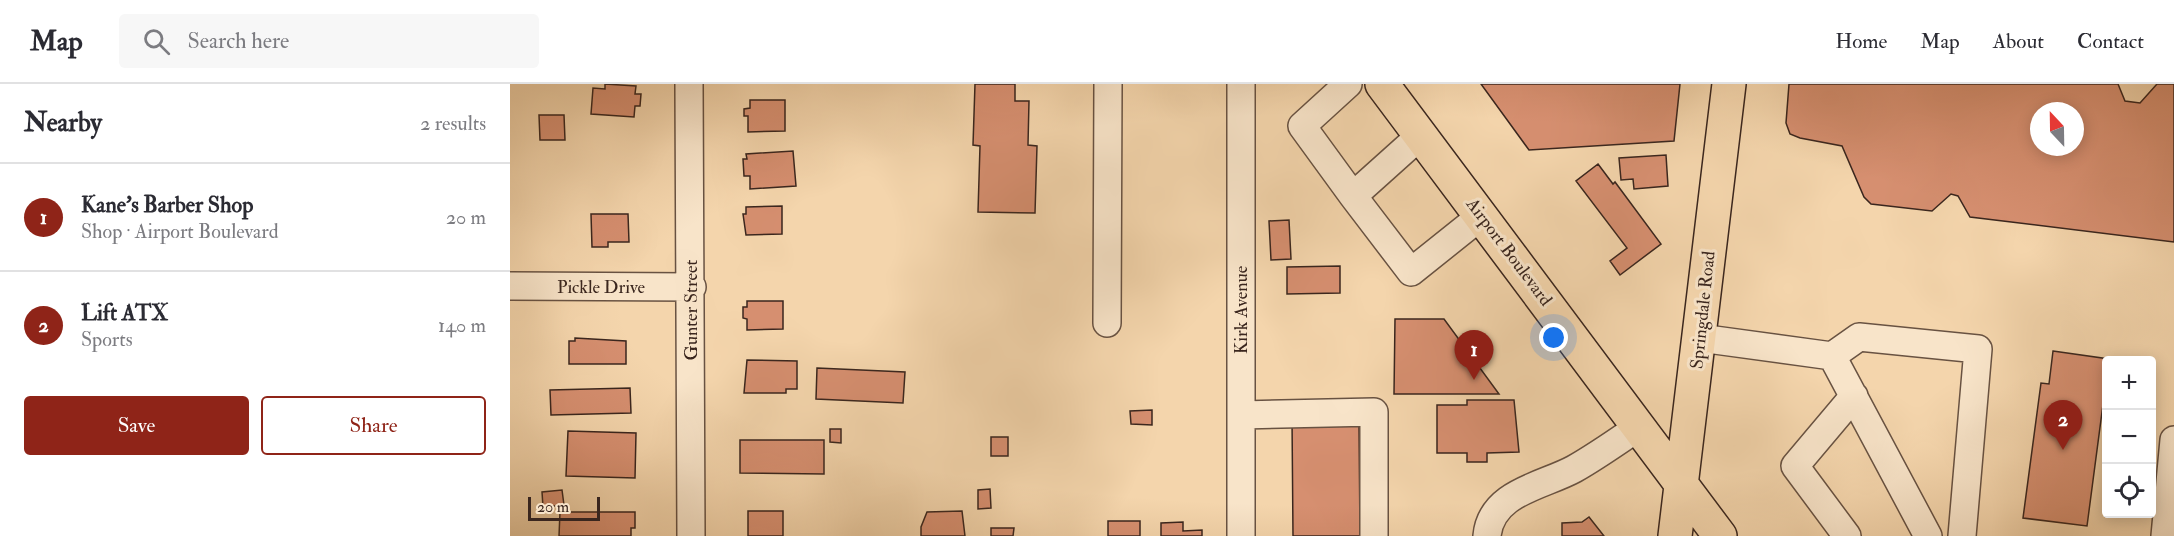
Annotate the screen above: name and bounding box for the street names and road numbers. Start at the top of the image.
street label: Airport Boulevard [1460,193,1557,311]
street label: Springdale Road [1685,250,1721,370]
street label: Gunter Street [680,259,703,360]
street label: Kirk Avenue [1230,265,1253,354]
street label: Pickle Drive [557,276,646,299]

